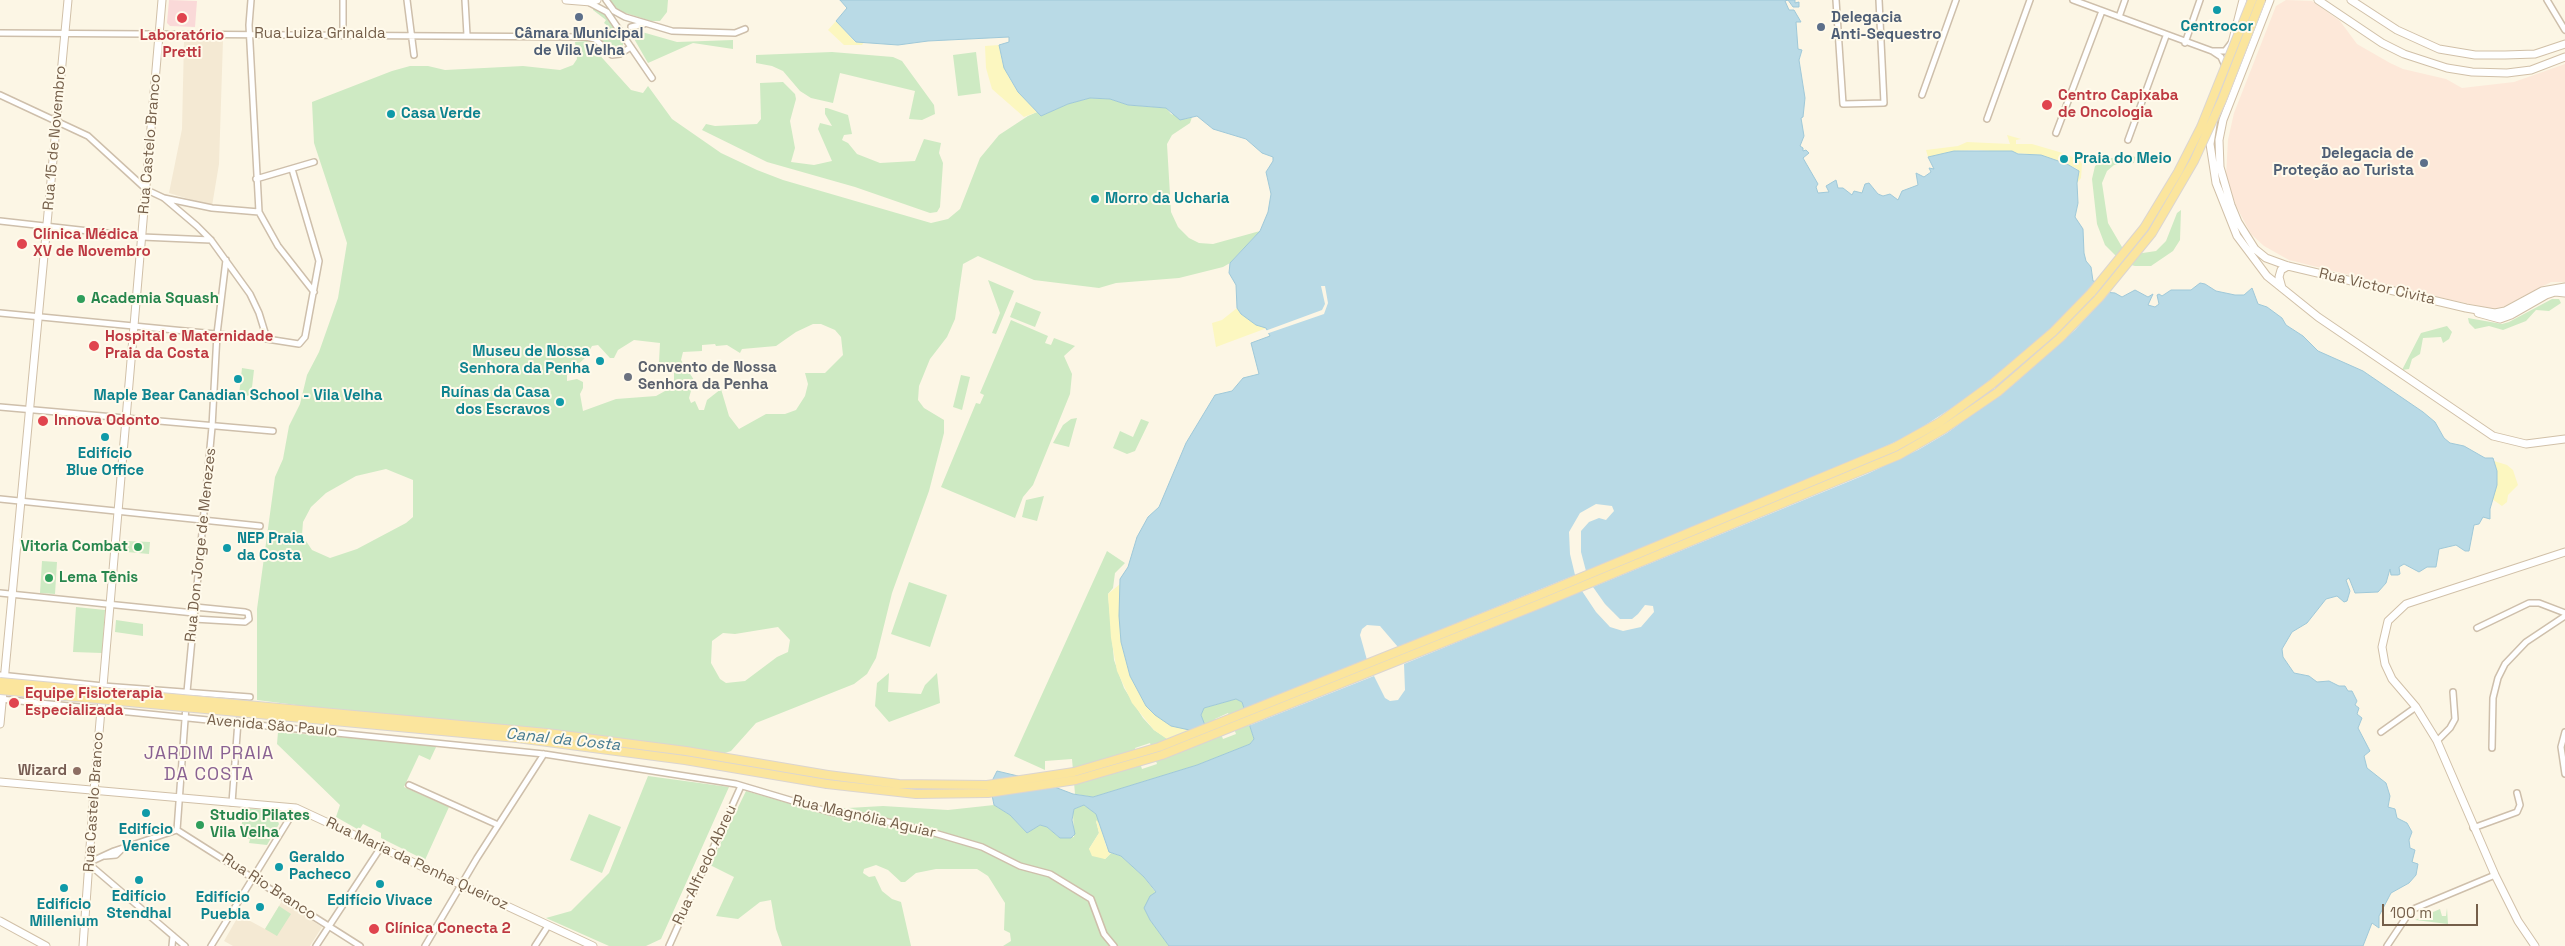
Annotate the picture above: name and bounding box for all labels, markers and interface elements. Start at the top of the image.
marker: Centrocor [2211,4,2223,16]
place label: Delegacia Anti-Sequestro [1831,9,1941,44]
marker: Laboratório Pretti [175,11,189,25]
marker: Câmara Municipal de Vila Velha [573,11,585,23]
place label: Centrocor [2181,18,2253,36]
marker: Delegacia Anti-Sequestro [1815,21,1827,33]
street label: Rua Luiza Grinalda [254,25,386,43]
place label: Câmara Municipal de Vila Velha [515,25,643,60]
place label: Laboratório Pretti [140,27,224,62]
street label: Rua 15 de Novembro [40,65,70,211]
street label: Rua Castelo Branco [135,73,165,215]
place label: Centro Capixaba de Oncologia [2058,87,2178,122]
marker: Centro Capixaba de Oncologia [2040,98,2054,112]
place label: Casa Verde [401,105,481,123]
marker: Casa Verde [385,108,397,120]
place label: Delegacia de Proteção ao Turista [2273,145,2414,180]
place label: Praia do Meio [2074,150,2172,168]
marker: Praia do Meio [2058,153,2070,165]
marker: Delegacia de Proteção ao Turista [2418,157,2430,169]
place label: Morro da Ucharia [1105,190,1229,208]
marker: Morro da Ucharia [1089,193,1101,205]
place label: Clínica Médica XV de Novembro [33,226,151,261]
marker: Clínica Médica XV de Novembro [15,237,29,251]
street label: Rua Victor Civita [2317,265,2437,309]
place label: Academia Squash [91,290,219,308]
marker: Academia Squash [75,293,87,305]
place label: Hospital e Maternidade Praia da Costa [105,328,273,363]
marker: Hospital e Maternidade Praia da Costa [87,339,101,353]
place label: Museu de Nossa Senhora da Penha [460,343,590,378]
marker: Museu de Nossa Senhora da Penha [594,355,606,367]
place label: Convento de Nossa Senhora da Penha [638,359,777,394]
marker: Convento de Nossa Senhora da Penha [622,371,634,383]
marker: Maple Bear Canadian School - Vila Velha [232,373,244,385]
place label: Ruínas da Casa dos Escravos [441,384,550,419]
place label: Maple Bear Canadian School - Vila Velha [93,387,383,405]
marker: Ruínas da Casa dos Escravos [554,396,566,408]
place label: Innova Odonto [54,412,160,430]
marker: Innova Odonto [36,414,50,428]
marker: Edifício Blue Office [99,431,111,443]
place label: Edifício Blue Office [66,445,144,480]
street label: Rua Don Jorge de Menezes [182,447,220,643]
place label: NEP Praia da Costa [237,530,304,565]
place label: Vitoria Combat [20,538,128,556]
marker: Vitoria Combat [132,541,144,553]
marker: NEP Praia da Costa [221,542,233,554]
place label: Lema Tênis [59,569,138,587]
marker: Lema Tênis [43,572,55,584]
place label: Equipe Fisioterapia Especializada [25,685,163,720]
marker: Equipe Fisioterapia Especializada [7,696,21,710]
street label: Avenida São Paulo [206,711,338,741]
water label: Canal da Costa [505,724,621,756]
street label: Rua Castelo Branco [80,731,108,873]
district label: JARDIM PRAIA DA COSTA [142,743,276,786]
place label: Wizard [18,762,67,780]
marker: Wizard [71,765,83,777]
street label: Rua Magnólia Aguiar [791,792,937,842]
street label: Rua Alfredo Abreu [669,802,741,928]
marker: Edifício Venice [140,807,152,819]
place label: Studio Pilates Vila Velha [210,807,310,842]
street label: Rua Maria da Penha Queiroz [323,814,511,914]
marker: Studio Pilates Vila Velha [194,819,206,831]
place label: Edifício Venice [119,821,173,856]
place label: Geraldo Pacheco [289,849,351,884]
street label: Rua Rio Branco [218,850,320,924]
marker: Geraldo Pacheco [273,861,285,873]
marker: Edifício Stendhal [133,874,145,886]
marker: Edifício Vivace [374,878,386,890]
marker: Edifício Millenium [58,882,70,894]
place label: Edifício Stendhal [106,888,172,923]
place label: Edifício Puebla [196,889,250,924]
place label: Edifício Vivace [327,892,433,910]
scale bar [2385,894,2481,926]
place label: Edifício Millenium [29,896,99,931]
marker: Edifício Puebla [254,901,266,913]
text: 100 m [2390,903,2432,922]
place label: Clínica Conecta 2 [385,920,511,938]
marker: Clínica Conecta 2 [367,922,381,936]

